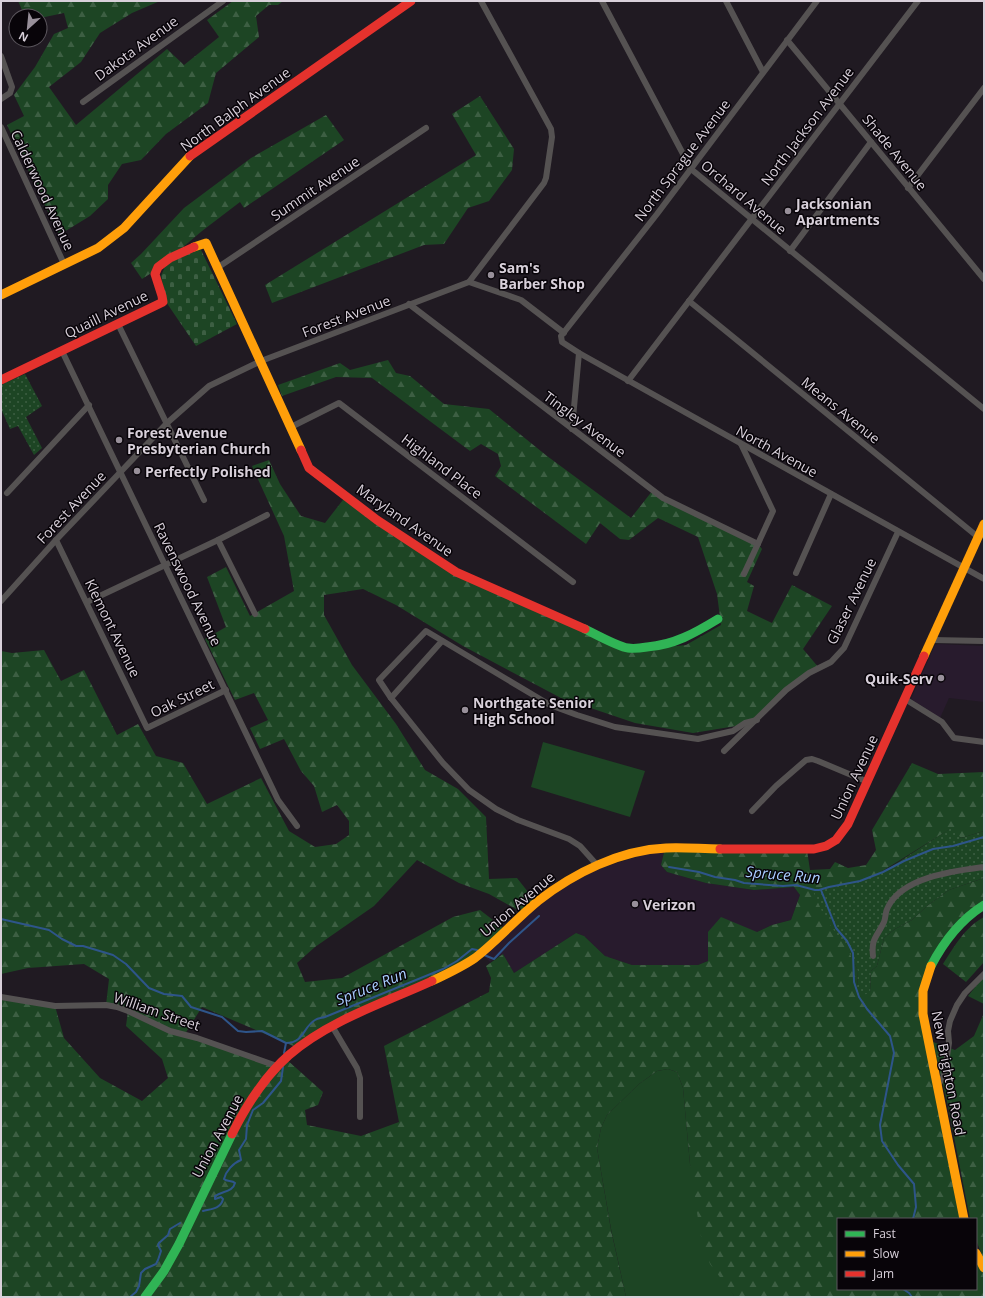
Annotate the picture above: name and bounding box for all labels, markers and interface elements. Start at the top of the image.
north arrow [8,8,48,48]
street label: Dakota Avenue [90,11,182,85]
text: N [16,29,31,46]
street label: North Balph Avenue [176,63,294,155]
street label: North Jackson Avenue [756,63,858,189]
street label: North Sprague Avenue [630,95,734,225]
street label: Shade Avenue [858,110,932,194]
street label: Calderwood Avenue [7,127,79,253]
street label: Summit Avenue [267,151,363,225]
street label: Orchard Avenue [697,156,791,239]
place label: Jacksonian Apartments [794,194,880,229]
marker: Jacksonian Apartments [783,206,793,216]
place label: Sam's Barber Shop [499,258,585,293]
marker: Sam's Barber Shop [486,270,496,280]
street label: Quaill Avenue [61,286,151,342]
street label: Forest Avenue [299,290,393,342]
street label: Means Avenue [798,372,884,448]
street label: Tingley Avenue [540,387,630,461]
street label: North Avenue [733,421,821,481]
place label: Forest Avenue Presbyterian Church [127,423,271,458]
street label: Highland Place [398,429,486,503]
marker: Forest Avenue Presbyterian Church [114,435,124,445]
place label: Perfectly Polished [145,462,271,481]
street label: Forest Avenue [32,466,110,548]
marker: Perfectly Polished [132,466,142,476]
street label: Maryland Avenue [353,480,457,561]
street label: Ravenswood Avenue [150,519,226,649]
street label: Glaser Avenue [822,554,880,647]
street label: Klemont Avenue [81,576,145,681]
place label: Quik-Serv [865,669,933,688]
marker: Quik-Serv [936,673,946,683]
street label: Oak Street [147,674,217,722]
place label: Northgate Senior High School [473,693,594,728]
marker: Northgate Senior High School [460,705,470,715]
street label: Union Avenue [826,731,882,823]
water label: Spruce Run [745,861,821,887]
street label: Union Avenue [476,867,558,941]
place label: Verizon [643,895,696,914]
marker: Verizon [630,899,640,909]
water label: Spruce Run [333,963,409,1009]
street label: William Street [111,987,203,1035]
street label: New Brighton Road [928,1009,970,1137]
street label: Union Avenue [187,1091,247,1181]
legend [837,1218,977,1290]
text: Fast [873,1225,896,1242]
text: Slow [873,1245,900,1262]
text: Jam [872,1265,894,1282]

